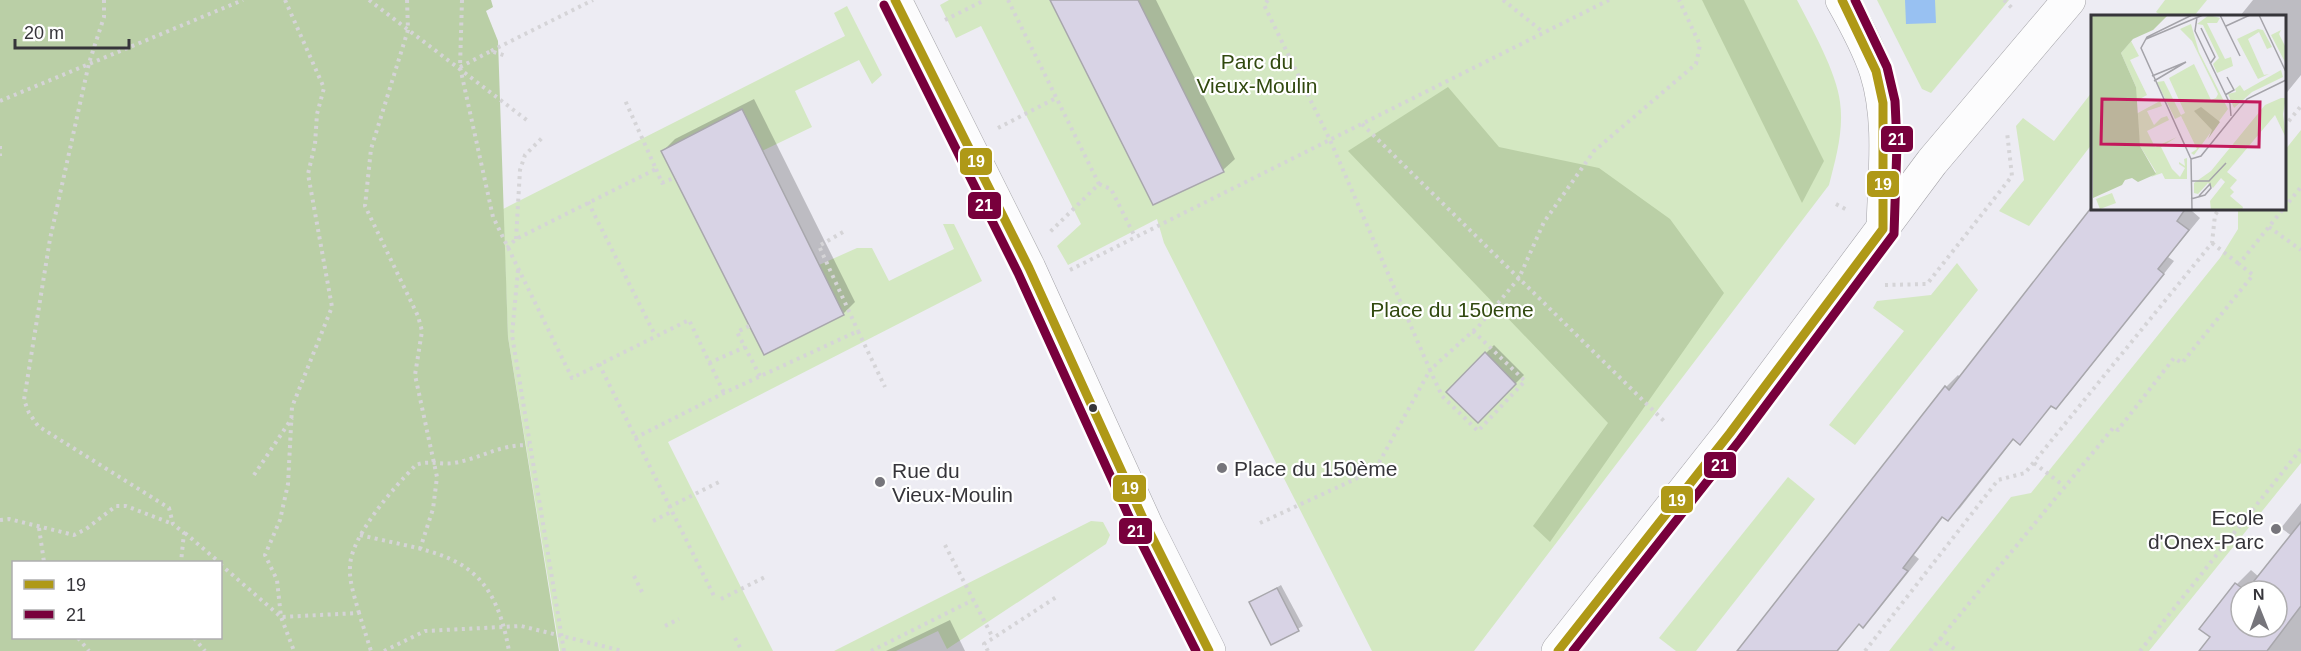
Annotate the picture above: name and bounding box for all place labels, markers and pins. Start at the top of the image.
unlabelled marker [1087,402,1099,414]
place label: Place du 150ème [1234,457,1397,480]
place label: Rue du Vieux-Moulin [892,459,1013,506]
marker: Place du 150ème [1215,461,1229,475]
marker: Rue du Vieux-Moulin [873,475,887,489]
place label: Ecole d'Onex-Parc [2148,506,2264,553]
marker: Ecole d'Onex-Parc [2269,522,2283,536]

